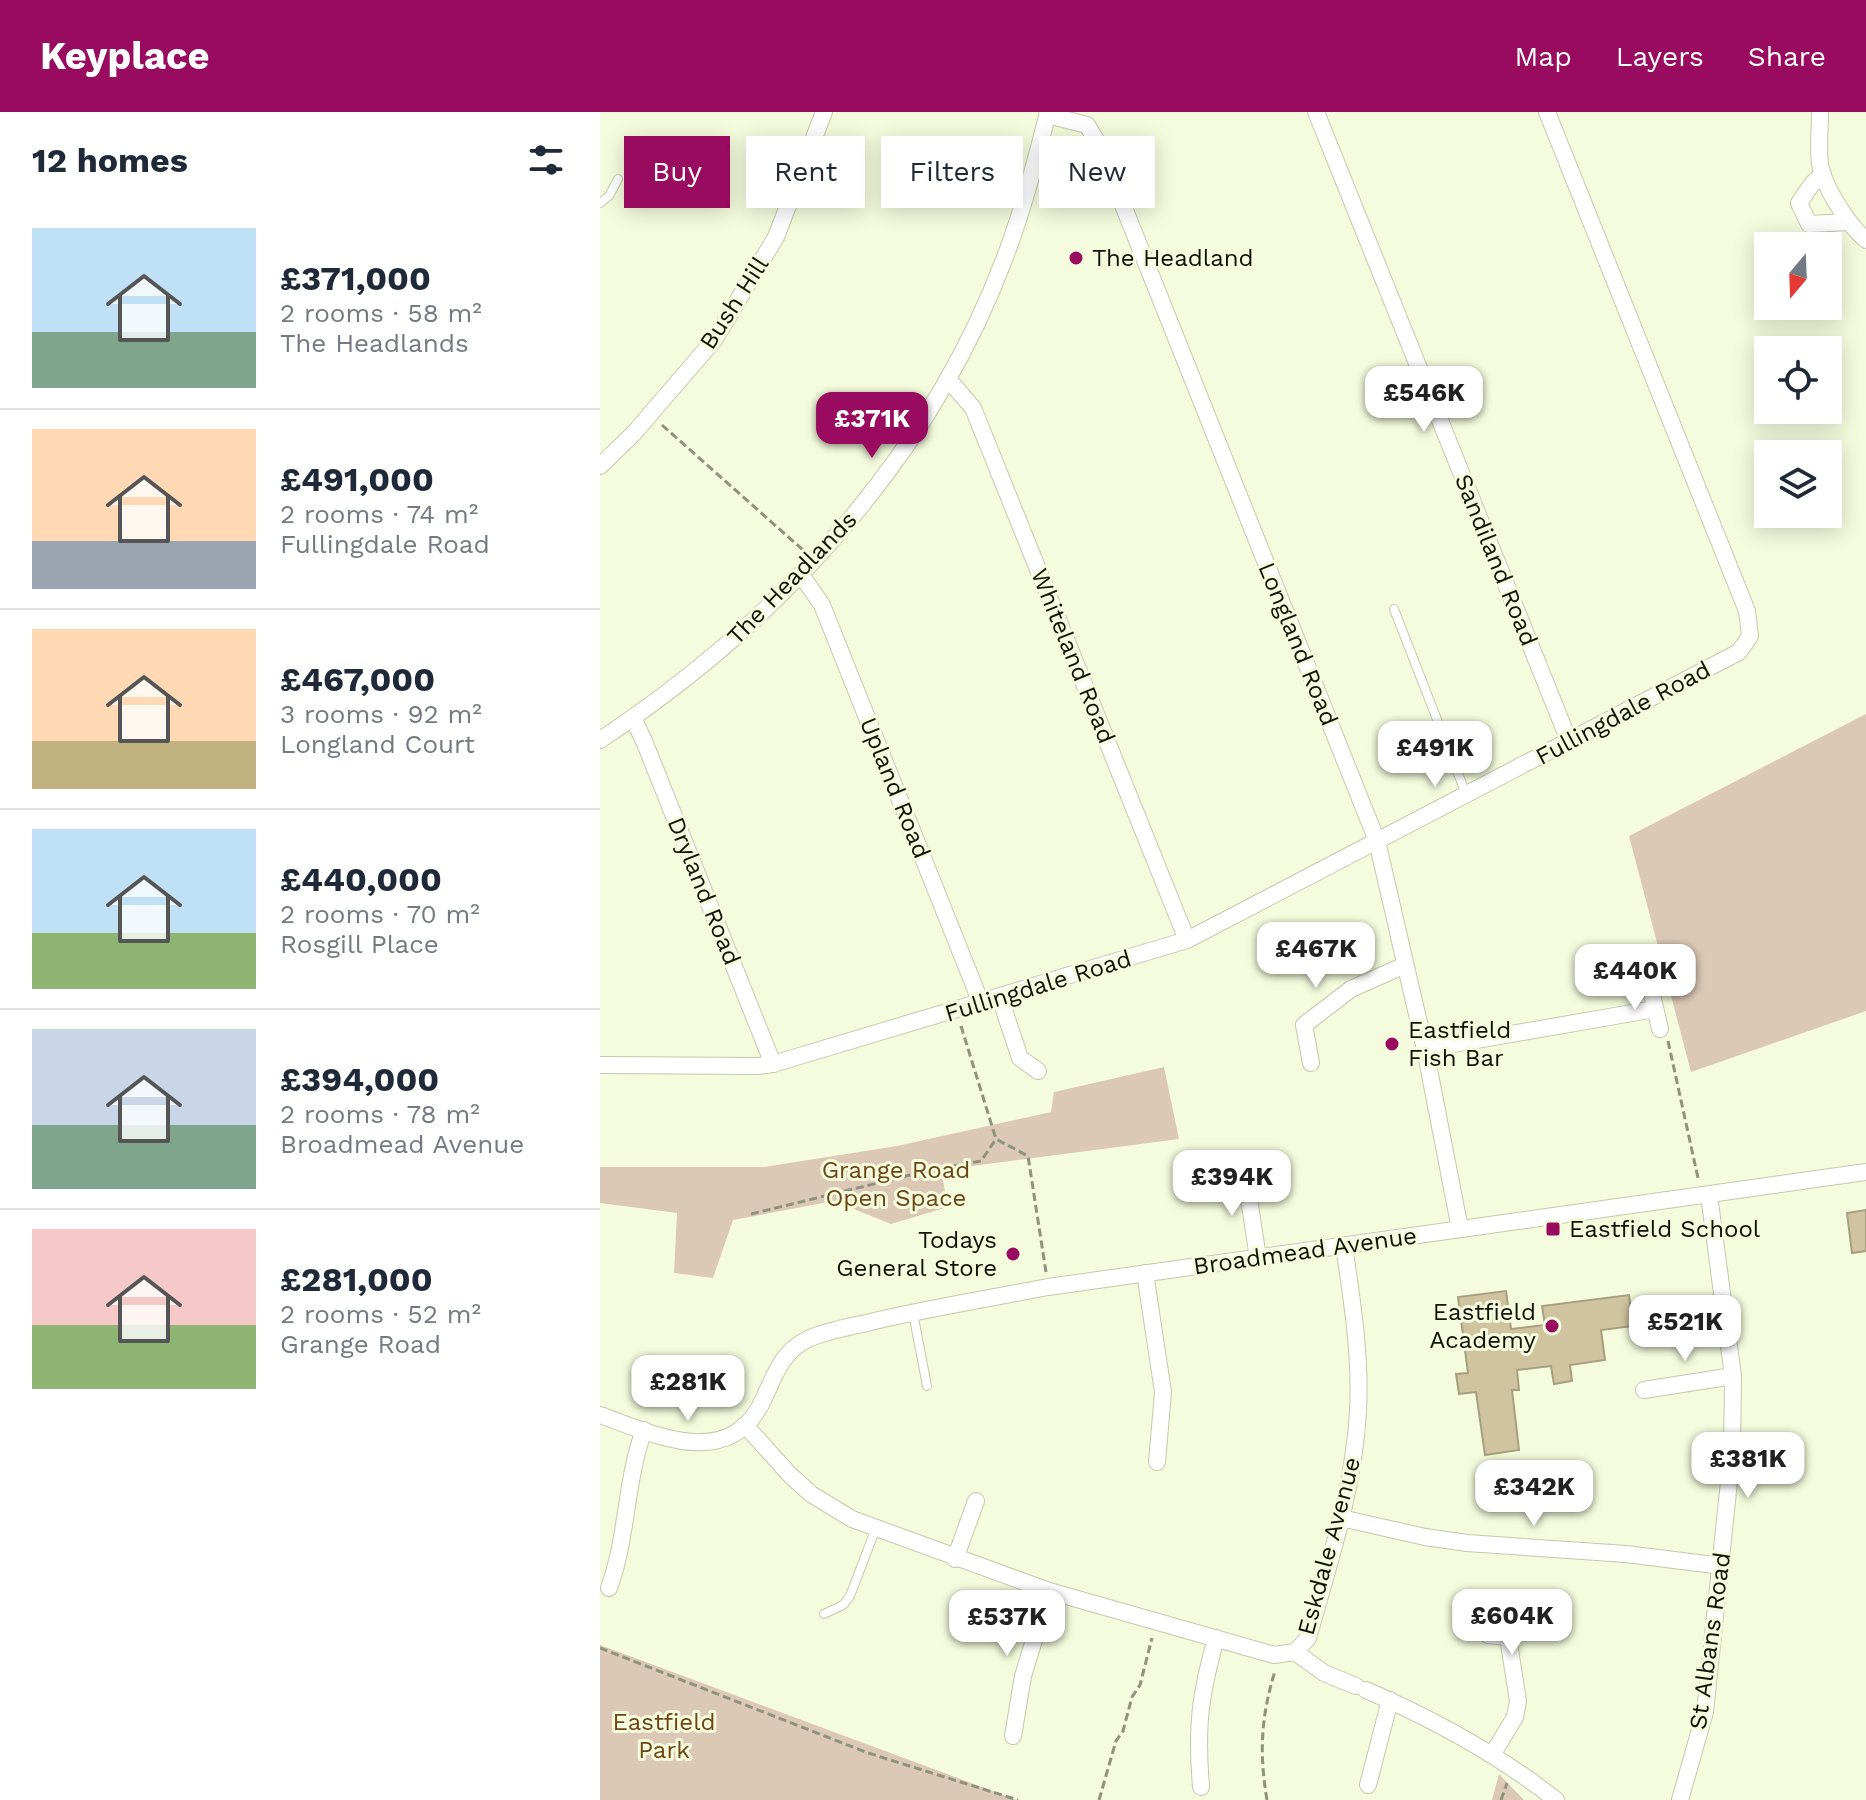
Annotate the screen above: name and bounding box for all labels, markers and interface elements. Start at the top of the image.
text: Keyplace [40,34,209,78]
text: Map [1515,40,1572,73]
text: Layers [1616,40,1704,73]
text: Share [1748,40,1826,73]
chip: Buy [624,136,730,208]
chip: Rent [746,136,865,208]
chip: Filters [881,136,1023,208]
chip: New [1039,136,1155,208]
icon: filters [524,138,568,182]
text: 12 homes [32,140,188,180]
north arrow [1754,232,1842,320]
map controls [1754,232,1842,528]
place label: The Headland [1092,244,1254,272]
marker: The Headland [1067,249,1085,267]
street label: Bush Hill [694,251,775,355]
text: £371,000 [280,258,431,298]
icon: home [96,260,192,356]
text: 2 rooms · 58 m² [280,298,482,328]
text: The Headlands [280,328,469,358]
button: locate [1754,336,1842,424]
pin: £546K [1368,366,1480,434]
text: £546K [1383,377,1465,407]
pin: £371K [816,392,928,460]
text: £371K [834,403,910,433]
button: layers [1754,440,1842,528]
text: £491,000 [280,459,434,499]
icon: home [96,461,192,557]
street label: Sandiland Road [1449,470,1543,650]
text: 2 rooms · 74 m² [280,499,478,529]
street label: The Headlands [721,506,863,650]
text: Fullingdale Road [280,529,490,559]
street label: Longland Road [1252,558,1344,730]
street label: Whiteland Road [1025,565,1121,747]
street label: Fullingdale Road [1531,655,1715,771]
text: £467,000 [280,659,435,699]
icon: home [96,661,192,757]
text: 3 rooms · 92 m² [280,699,482,729]
street label: Upland Road [854,713,936,863]
pin: £491K [1379,721,1491,789]
text: Longland Court [280,729,475,759]
text: £491K [1396,732,1474,762]
street label: Dryland Road [662,813,746,969]
text: £440,000 [280,859,442,899]
icon: home [96,861,192,957]
text: 2 rooms · 70 m² [280,899,480,929]
pin: £467K [1260,922,1372,990]
text: Rosgill Place [280,929,439,959]
text: £467K [1275,933,1357,963]
street label: Fullingdale Road [941,944,1135,1028]
pin: £440K [1579,944,1691,1012]
text: £440K [1593,955,1677,985]
place label: Eastfield Fish Bar [1408,1016,1511,1072]
marker: Eastfield Fish Bar [1383,1035,1401,1053]
text: £394,000 [280,1059,439,1099]
icon: home [96,1061,192,1157]
text: 2 rooms · 78 m² [280,1099,480,1129]
text: Broadmead Avenue [280,1129,524,1159]
pin: £394K [1176,1150,1288,1218]
park label: Grange Road Open Space [822,1156,970,1212]
text: £394K [1191,1161,1273,1191]
place label: Eastfield School [1569,1215,1761,1243]
marker: Eastfield School [1544,1220,1562,1238]
street label: Broadmead Avenue [1191,1221,1419,1281]
place label: Todays General Store [836,1226,997,1282]
marker: Todays General Store [1004,1245,1022,1263]
text: £281,000 [280,1259,433,1299]
icon: home [96,1261,192,1357]
pin: £521K [1629,1295,1741,1363]
place label: Eastfield Academy [1430,1298,1537,1354]
text: 2 rooms · 52 m² [280,1299,481,1329]
text: £521K [1647,1306,1723,1336]
marker: Eastfield Academy [1543,1317,1561,1335]
text: Grange Road [280,1329,441,1359]
pin: £281K [632,1355,744,1423]
text: £281K [649,1366,727,1396]
pin: £381K [1692,1432,1804,1500]
text: £381K [1709,1443,1787,1473]
street label: Eskdale Avenue [1292,1454,1366,1638]
pin: £342K [1478,1460,1590,1528]
text: £342K [1493,1471,1575,1501]
street label: St Albans Road [1684,1551,1736,1731]
pin: £604K [1456,1589,1568,1657]
pin: £537K [951,1590,1063,1658]
text: £604K [1470,1600,1554,1630]
text: £537K [967,1601,1047,1631]
park label: Eastfield Park [612,1708,716,1764]

